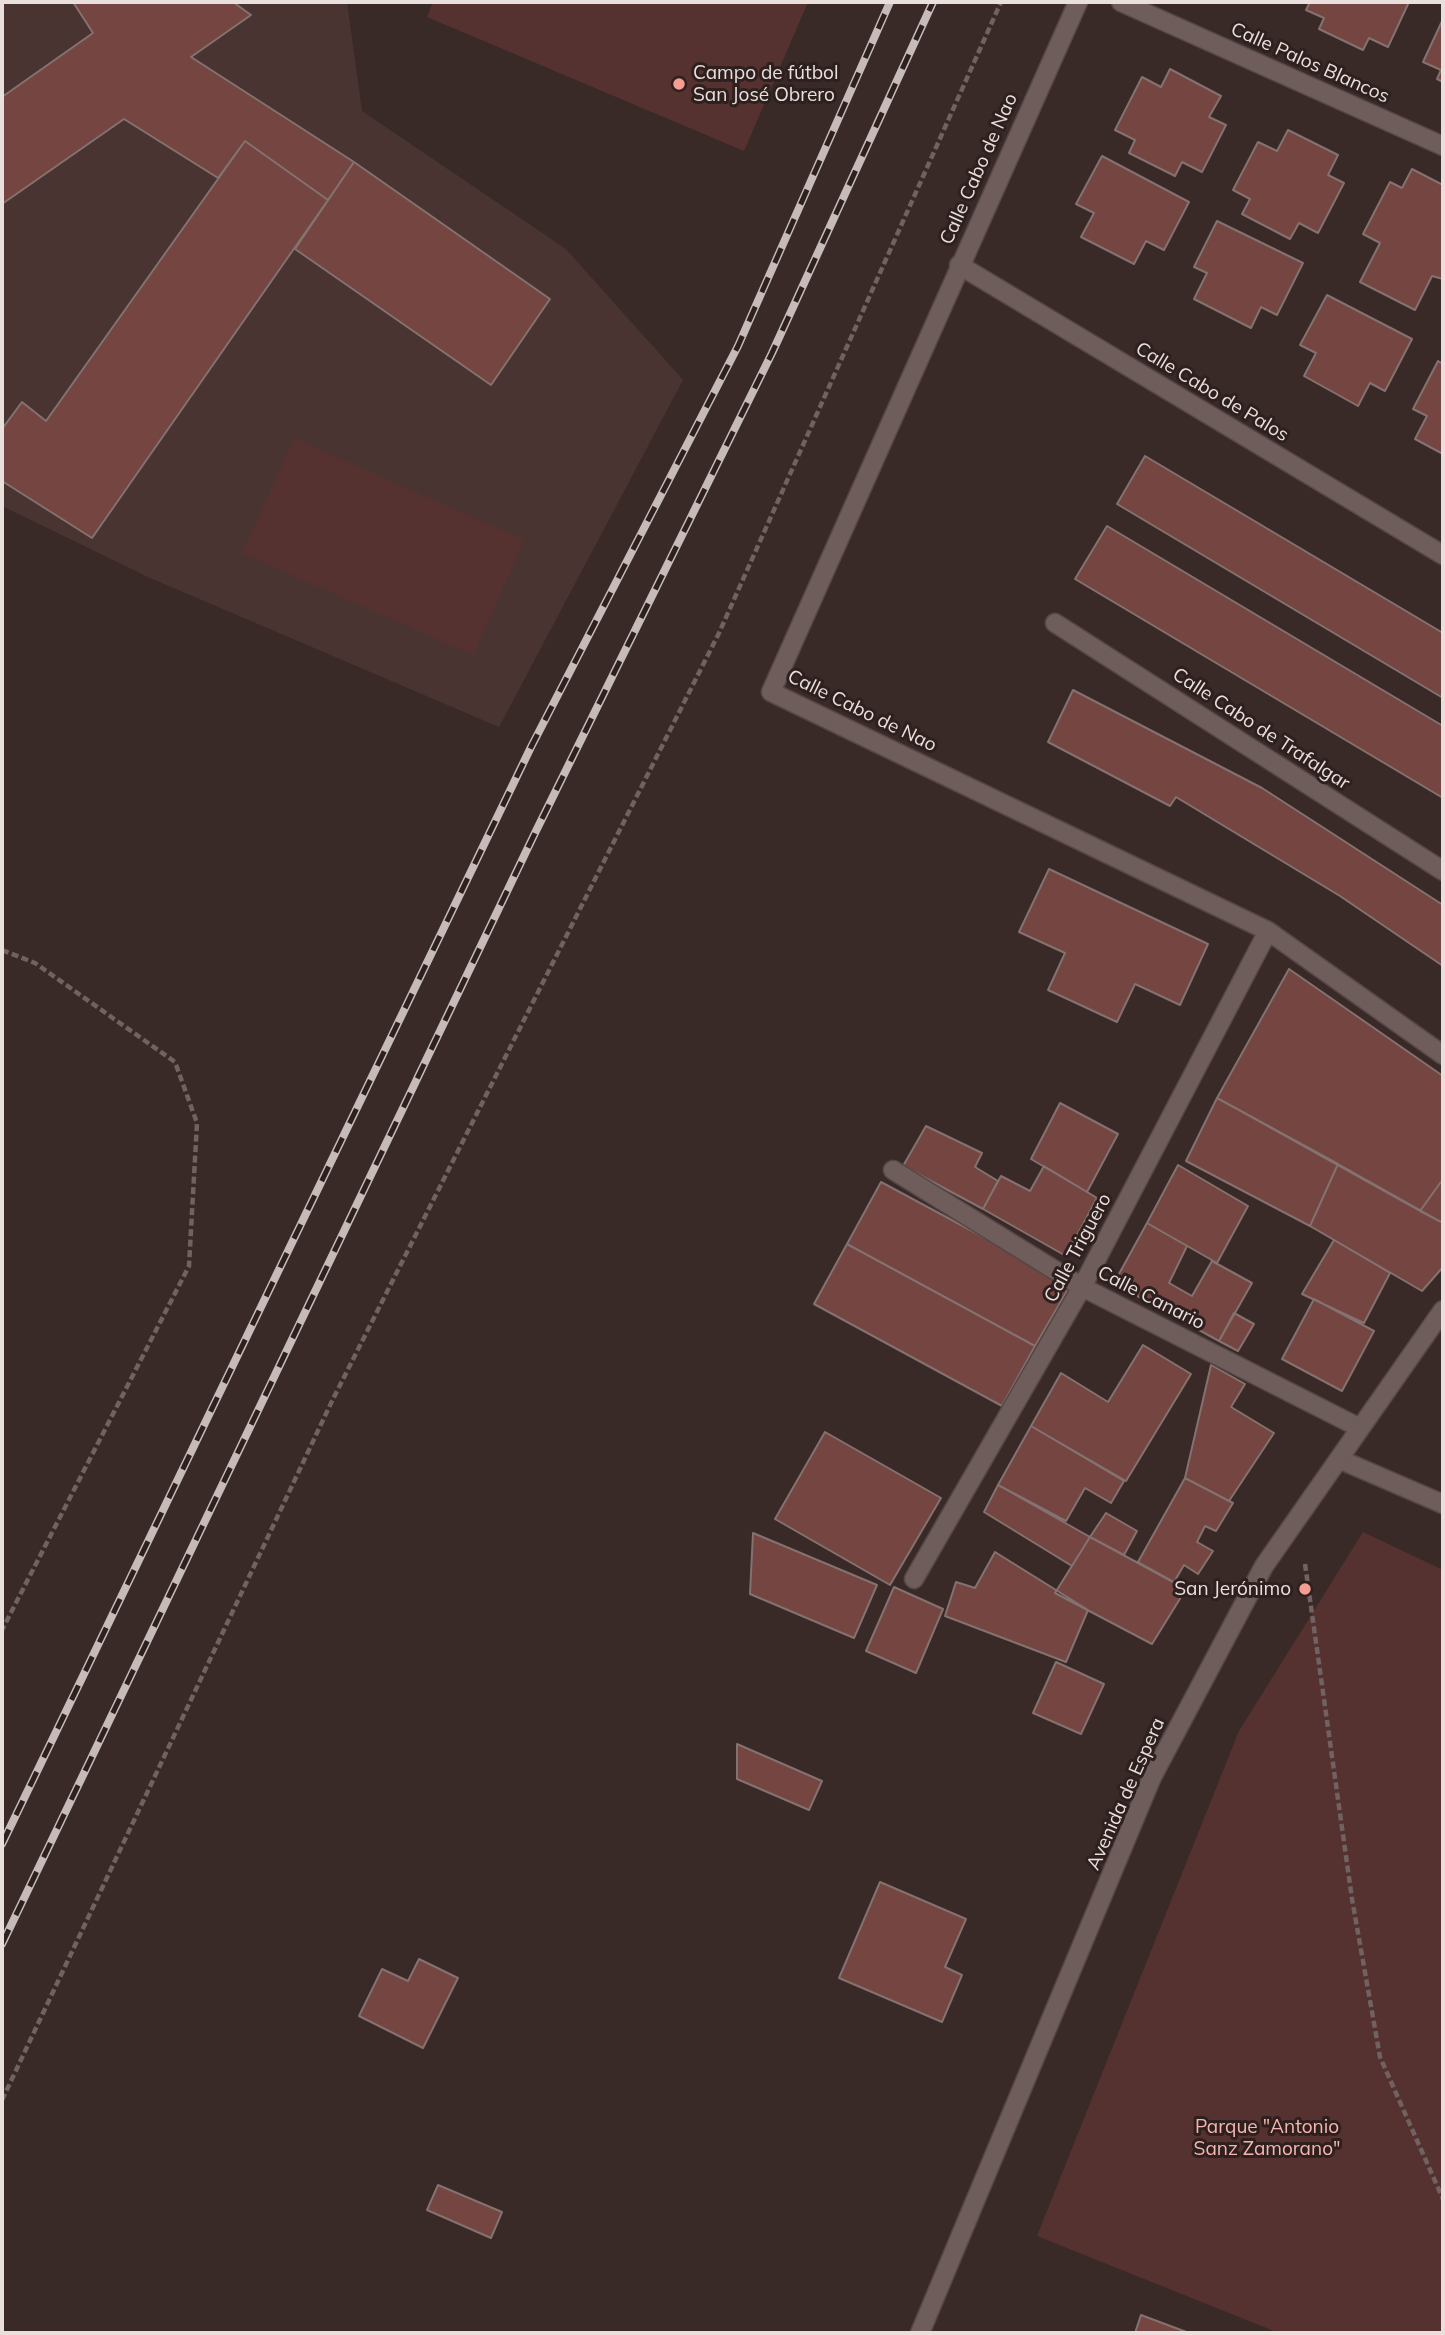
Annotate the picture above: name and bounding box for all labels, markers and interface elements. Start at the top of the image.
street label: Calle Palos Blancos [1227,18,1393,108]
place label: Campo de fútbol San José Obrero [693,62,838,106]
marker: Campo de fútbol San José Obrero [671,76,687,92]
street label: Calle Cabo de Nao [935,90,1023,248]
street label: Calle Cabo de Palos [1131,337,1293,447]
street label: Calle Cabo de Trafalgar [1168,663,1354,795]
street label: Calle Cabo de Nao [784,665,940,757]
street label: Calle Triguero [1040,1190,1116,1306]
street label: Calle Canario [1094,1261,1208,1335]
place label: San Jerónimo [1174,1578,1291,1600]
marker: San Jerónimo [1297,1581,1313,1597]
street label: Avenida de Espera [1082,1714,1170,1874]
park label: Parque "Antonio Sanz Zamorano" [1194,2116,1340,2160]

